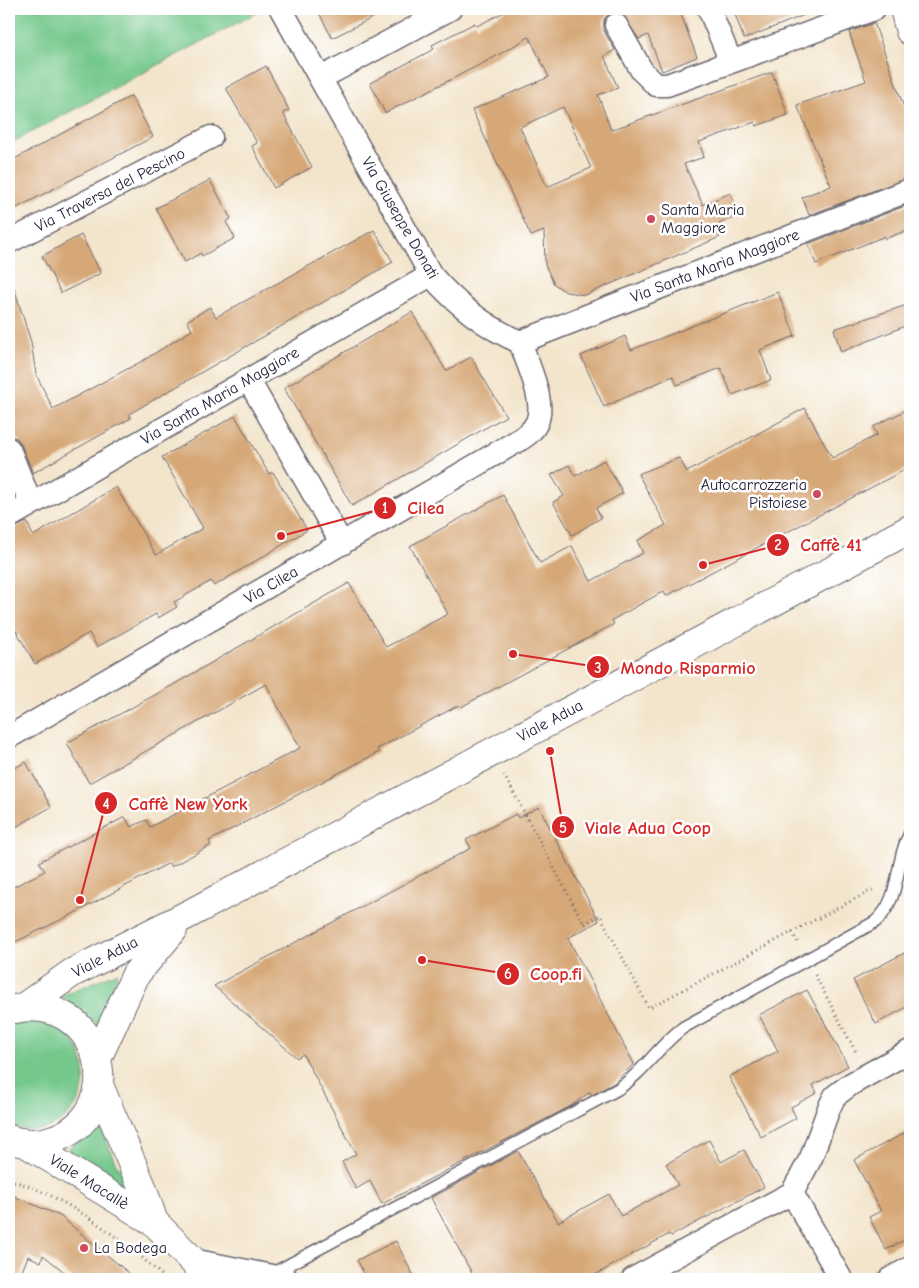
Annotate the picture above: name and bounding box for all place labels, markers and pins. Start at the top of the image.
place label: Santa Maria Maggiore [661,201,745,237]
marker: Santa Maria Maggiore [645,213,657,225]
place label: Autocarrozzeria Pistoiese [701,476,807,512]
marker: Autocarrozzeria Pistoiese [811,488,823,500]
callout: Cilea [372,492,455,525]
callout: Caffè 41 [765,528,872,561]
callout: Mondo Risparmio [585,651,765,684]
callout: Caffè New York [93,787,257,820]
callout: Viale Adua Coop [550,811,721,844]
callout: Coop.fi [495,958,593,991]
place label: La Bodega [94,1239,167,1257]
marker: La Bodega [78,1242,90,1254]

